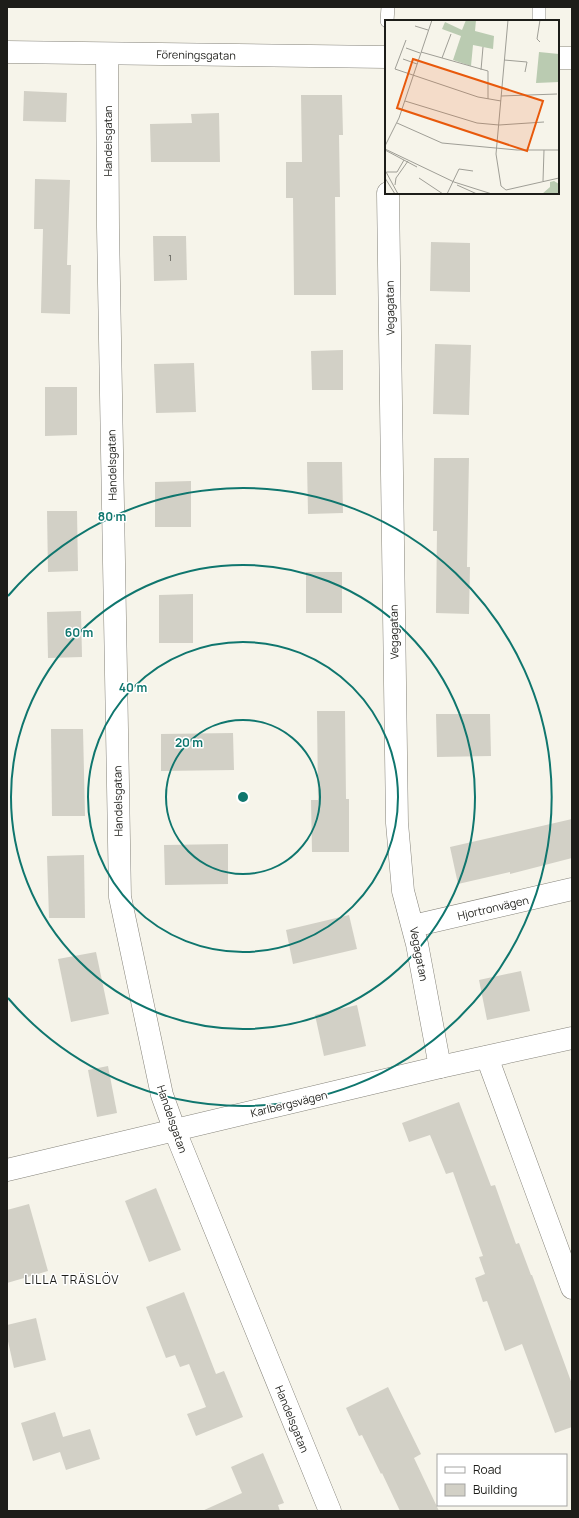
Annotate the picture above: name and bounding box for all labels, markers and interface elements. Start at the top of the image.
inset map [385,20,559,194]
street label: Föreningsgatan [156,46,236,63]
street label: Handelsgatan [100,105,115,177]
house number: 1 [168,251,172,264]
street label: Vegagatan [382,281,397,335]
street label: Handelsgatan [103,429,120,501]
text: 80 m [98,508,126,525]
street label: Vegagatan [386,605,401,659]
text: 60 m [65,624,93,641]
text: 40 m [119,679,147,696]
text: 20 m [175,734,203,751]
street label: Handelsgatan [109,765,126,837]
centre of rings [236,790,250,804]
street label: Hjortronvägen [456,892,530,923]
street label: Vegagatan [407,926,432,982]
street label: Handelsgatan [154,1083,191,1155]
street label: Karlbergsvägen [249,1087,329,1120]
district label: LILLA TRÄSLÖV [24,1271,120,1288]
street label: Handelsgatan [272,1383,313,1455]
legend [437,1454,567,1506]
text: Road [473,1461,501,1478]
text: Building [473,1481,517,1498]

